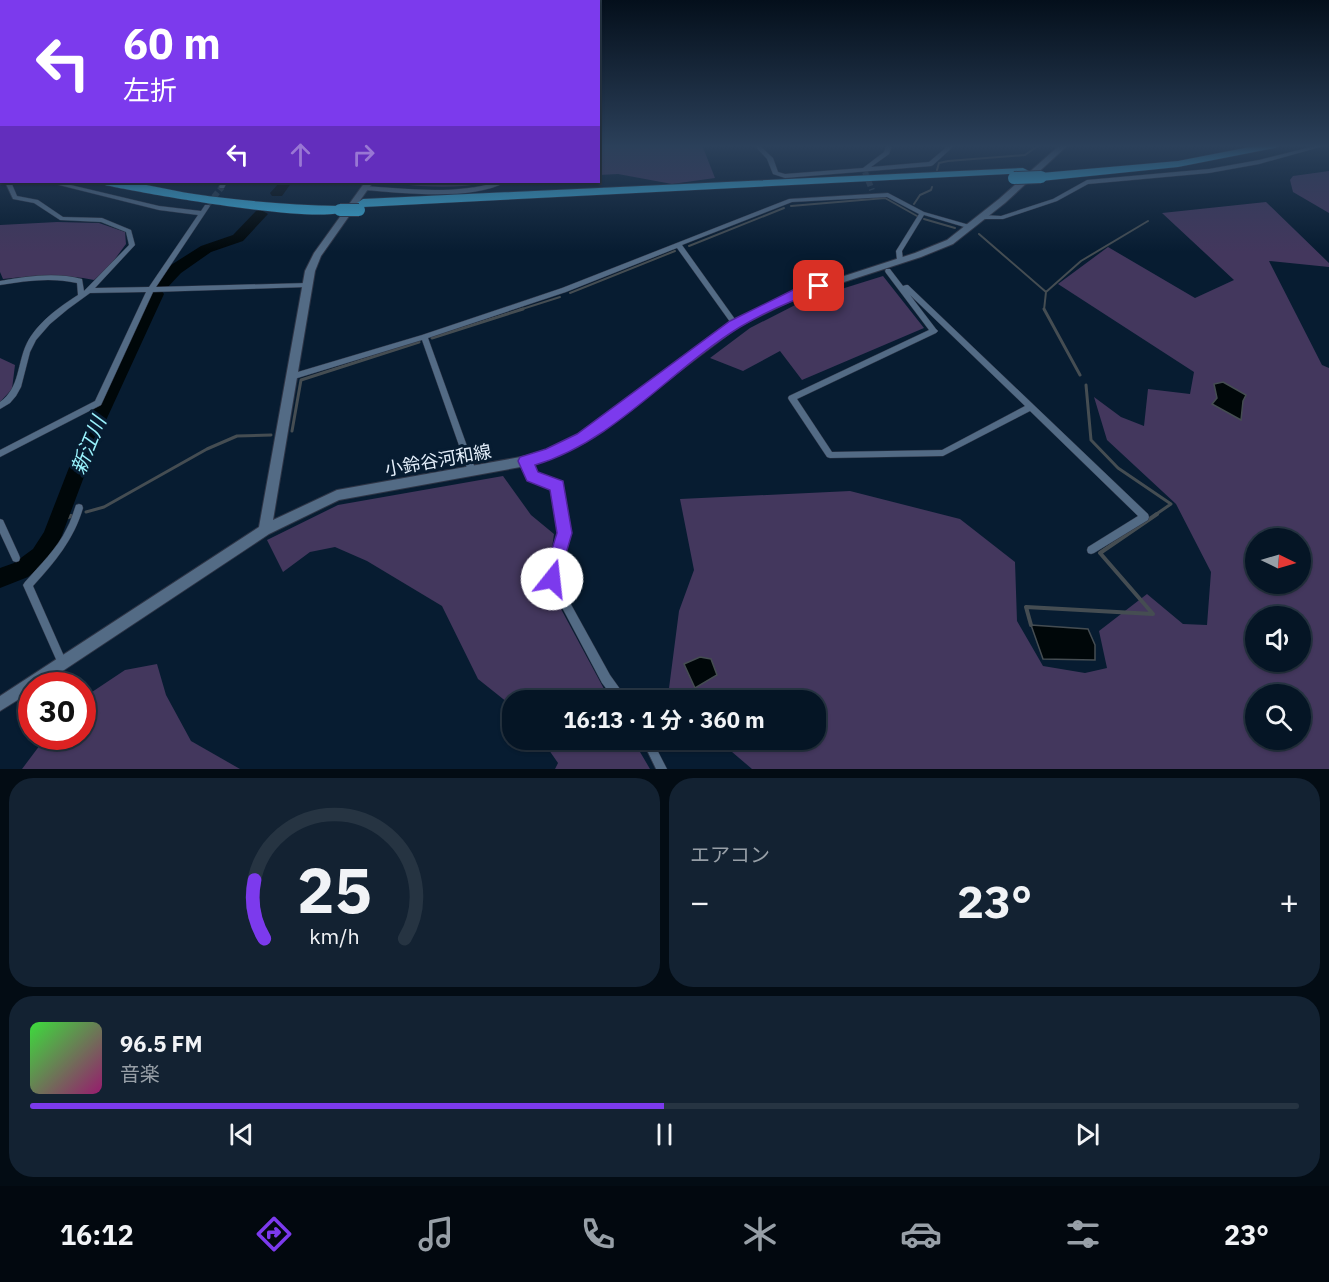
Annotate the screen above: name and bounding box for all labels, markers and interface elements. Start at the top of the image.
text: 60 m [123,16,221,71]
icon: left [24,24,102,102]
text: 左折 [123,72,177,107]
icon: left [221,138,254,171]
icon: ahead [284,138,317,171]
icon: right [347,138,380,171]
pin [793,260,844,311]
icon: arrive [802,269,835,302]
water label: 新江川 [64,410,113,478]
street label: 小鈴谷河和線 [383,439,493,481]
north arrow [1245,528,1311,594]
map controls [1245,528,1311,750]
position arrow [520,547,584,611]
button: sound [1245,606,1311,672]
speed limit sign: 30 [18,672,96,750]
button: search [1245,684,1311,750]
text: 16:13 · 1 分 · 360 m [563,705,765,734]
text: エアコン [690,841,770,868]
text: 25 [297,849,372,930]
text: 23° [957,872,1032,930]
text: − [690,880,710,923]
text: + [1279,880,1299,923]
text: km/h [309,923,360,951]
text: 96.5 FM [120,1029,203,1058]
text: 音楽 [120,1060,160,1087]
icon: previous [225,1118,258,1151]
icon: pause [648,1118,681,1151]
icon: next [1071,1118,1104,1151]
icon: directions [253,1213,295,1255]
icon: music [415,1213,457,1255]
icon: phone [577,1213,619,1255]
icon: climate [739,1213,781,1255]
icon: car [900,1213,942,1255]
icon: filters [1062,1213,1104,1255]
text: 16:12 [60,1217,134,1252]
text: 23° [1224,1217,1269,1252]

